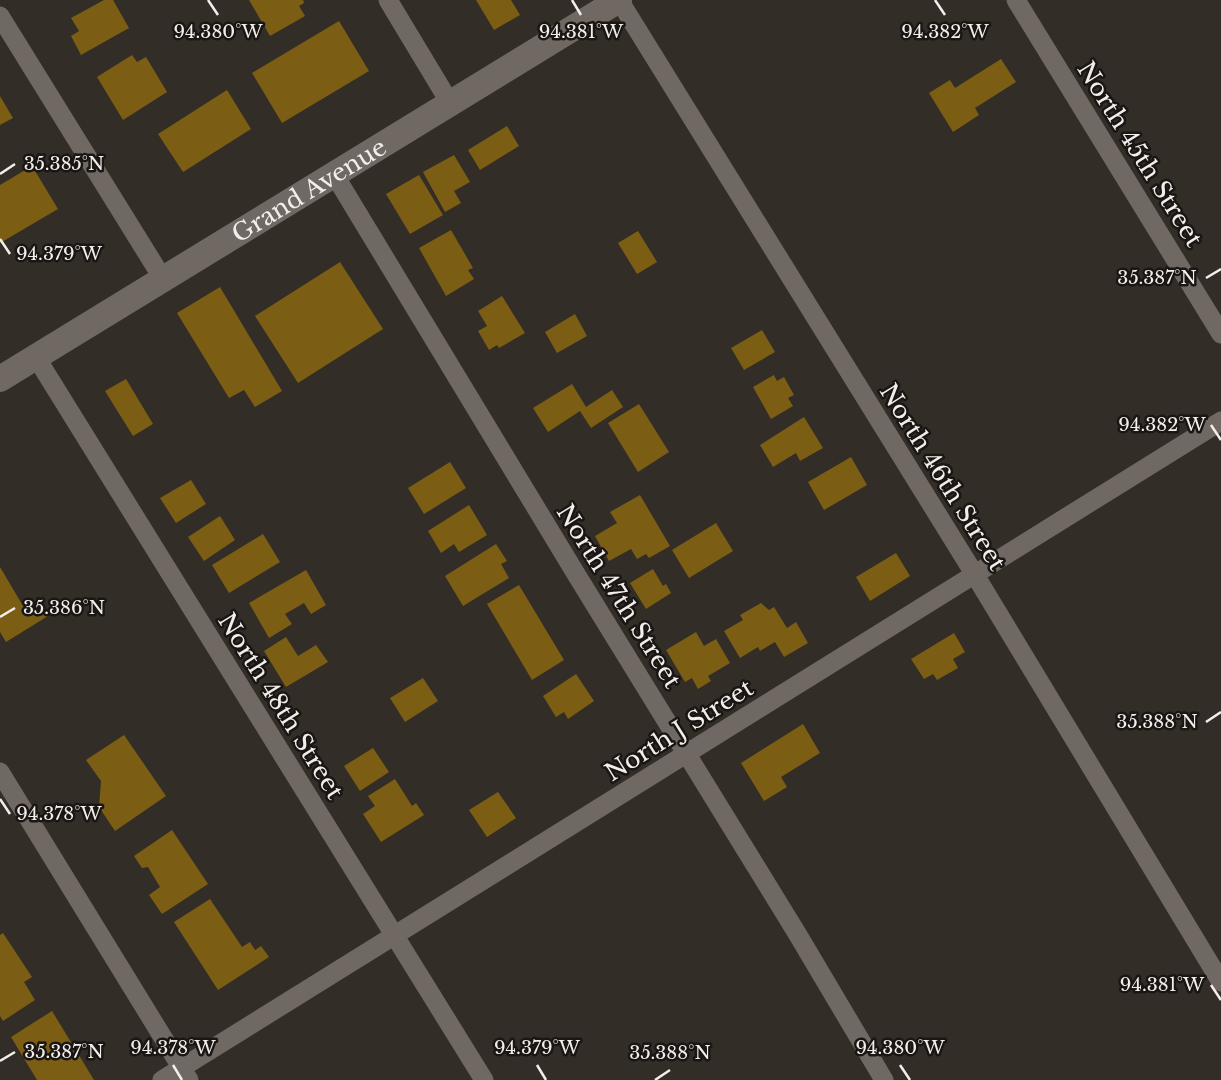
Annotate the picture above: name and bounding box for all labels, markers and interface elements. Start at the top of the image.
text: 94.380°W [173,21,263,43]
text: 94.381°W [539,21,624,43]
text: 94.382°W [901,21,990,43]
street label: North 45th Street [1071,56,1209,252]
street label: Grand Avenue [226,132,391,248]
text: 35.385°N [24,153,104,175]
text: 94.379°W [16,243,103,265]
text: 35.387°N [1117,267,1197,289]
street label: North 46th Street [874,378,1012,576]
text: 94.382°W [1118,414,1207,436]
street label: North 47th Street [551,499,687,693]
text: 35.386°N [23,597,105,619]
street label: North 48th Street [212,608,350,804]
street label: North J Street [600,673,758,787]
text: 35.388°N [1116,711,1198,733]
text: 94.378°W [16,803,102,825]
text: 94.381°W [1120,974,1205,996]
text: 94.378°W [130,1037,216,1059]
text: 94.379°W [494,1037,581,1059]
text: 94.380°W [855,1037,945,1059]
text: 35.387°N [24,1041,104,1063]
text: 35.388°N [629,1042,711,1064]

